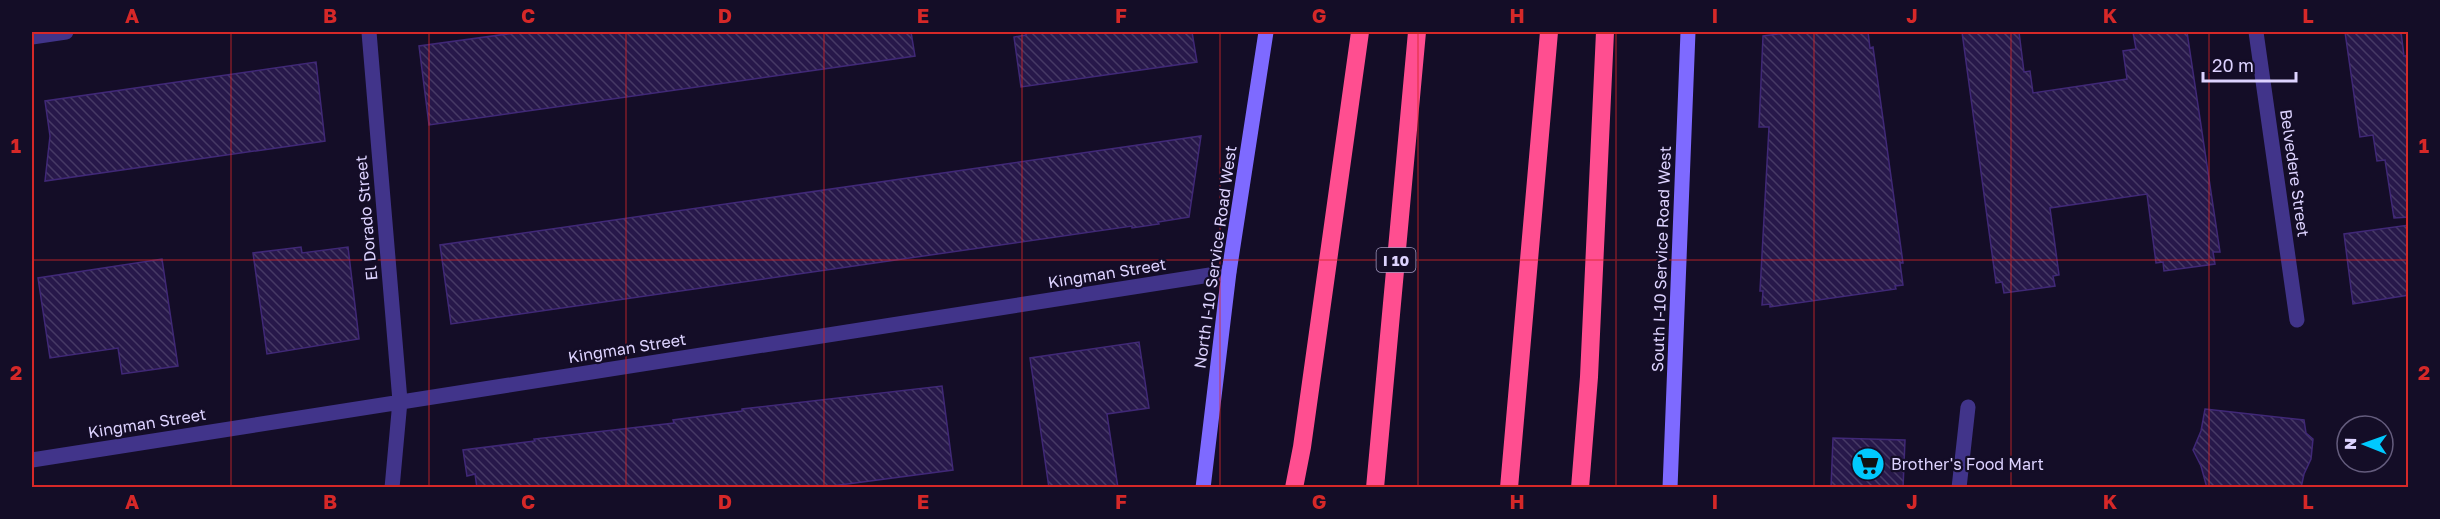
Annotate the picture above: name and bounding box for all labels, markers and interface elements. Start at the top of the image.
text: A [125,3,139,27]
text: B [323,3,337,27]
text: C [521,3,535,27]
text: D [718,3,732,27]
text: E [917,3,929,27]
text: F [1115,3,1127,27]
text: G [1312,3,1326,27]
text: H [1509,3,1525,27]
text: I [1712,3,1718,27]
text: J [1906,3,1918,27]
text: K [2103,3,2118,27]
text: L [2302,3,2314,27]
scale bar [2203,45,2296,83]
text: 20 m [2212,54,2254,76]
street label: Belvedere Street [2276,108,2314,238]
text: 1 [11,133,21,157]
text: 1 [2419,133,2429,157]
street label: North I-10 Service Road West [1189,144,1241,370]
street label: South I-10 Service Road West [1647,146,1675,372]
street label: El Dorado Street [351,155,381,281]
road number: I 10 [1376,248,1416,272]
street label: Kingman Street [1046,254,1168,292]
street label: Kingman Street [566,329,688,367]
text: 2 [10,360,22,384]
text: 2 [2418,360,2430,384]
street label: Kingman Street [86,404,208,442]
north arrow [2335,414,2395,474]
text: N [2340,437,2360,450]
supermarket icon: Brother's Food Mart [1850,446,1886,482]
place label: Brother's Food Mart [1891,454,2044,474]
text: A [125,489,139,513]
text: B [323,489,337,513]
text: C [521,489,535,513]
text: D [718,489,732,513]
text: E [917,489,929,513]
text: F [1115,489,1127,513]
text: G [1312,489,1326,513]
text: H [1509,489,1525,513]
text: I [1712,489,1718,513]
text: J [1906,489,1918,513]
text: K [2103,489,2118,513]
text: L [2302,489,2314,513]

